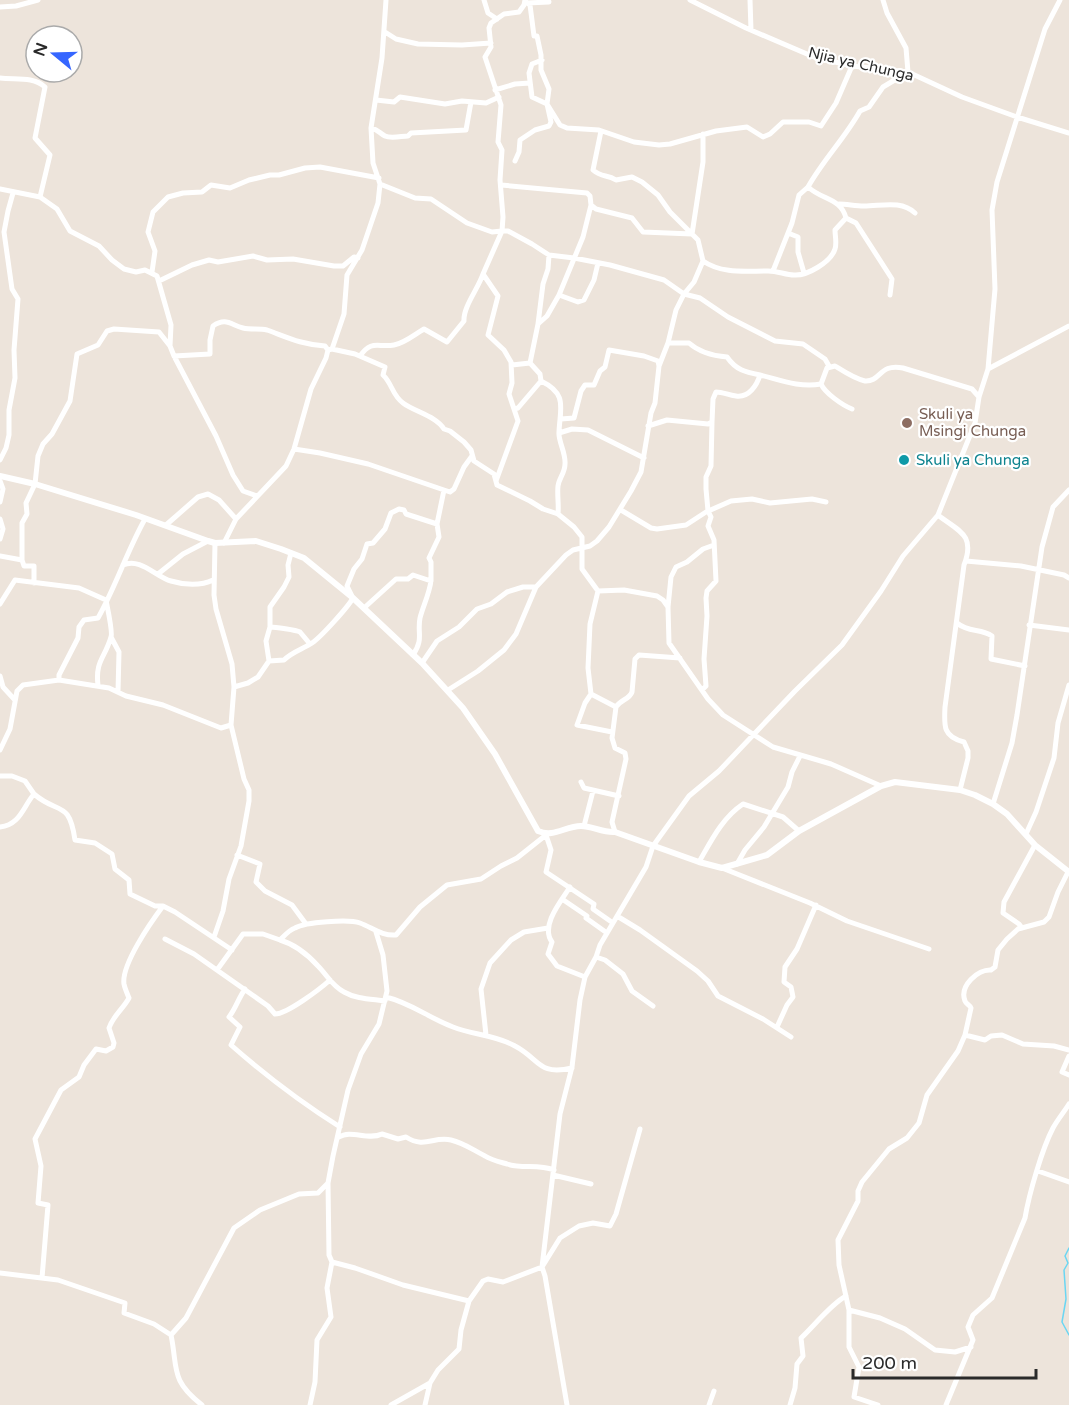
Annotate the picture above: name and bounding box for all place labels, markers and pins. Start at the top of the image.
place label: Skuli ya Msingi Chunga [919,405,1026,440]
marker: Skuli ya Msingi Chunga [900,416,914,430]
place label: Skuli ya Chunga [916,451,1030,469]
marker: Skuli ya Chunga [897,453,911,467]

